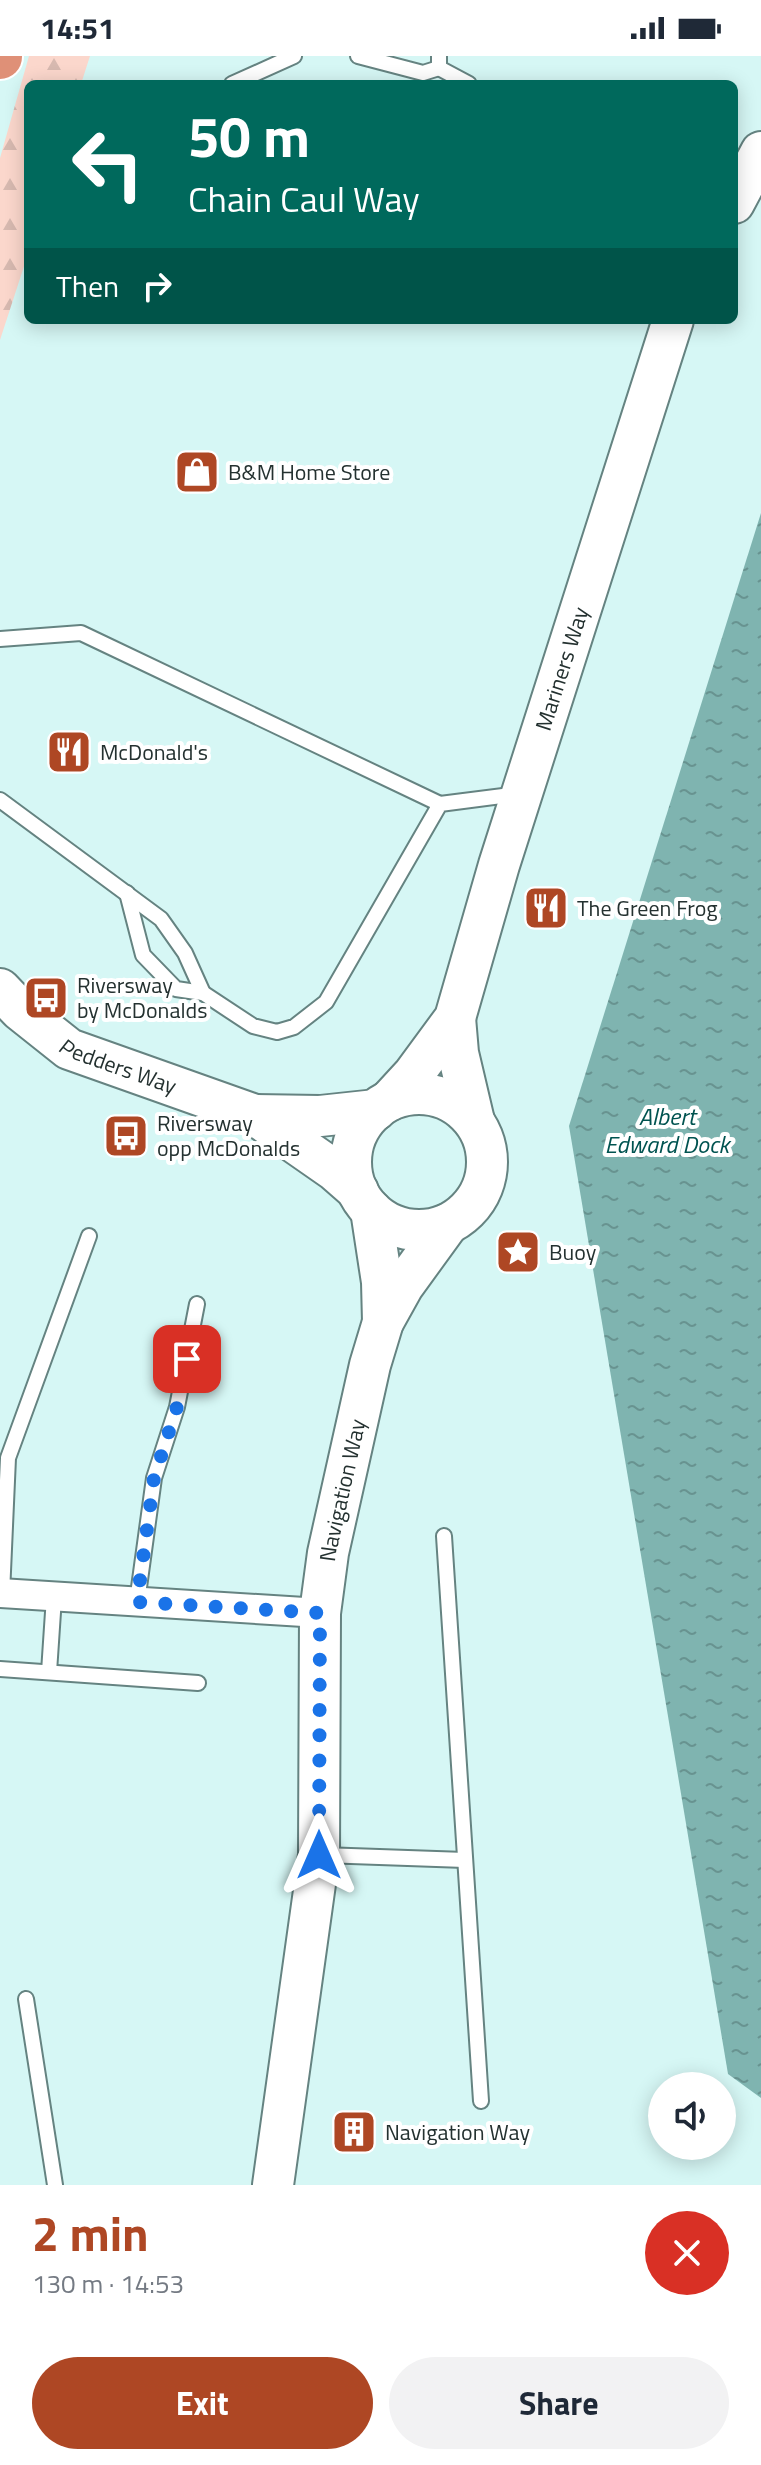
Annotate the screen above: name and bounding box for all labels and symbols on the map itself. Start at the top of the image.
shop icon: B&M Home Store [173,448,221,496]
place label: B&M Home Store [228,455,390,489]
street label: Mariners Way [526,602,597,735]
restaurant icon: McDonald's [45,728,93,776]
place label: McDonald's [100,735,208,769]
restaurant icon: The Green Frog [522,884,570,932]
place label: The Green Frog [577,891,718,925]
place label: Riversway by McDonalds [77,968,207,1027]
bus stop icon: Riversway by McDonalds [22,974,70,1022]
street label: Pedders Way [52,1030,182,1103]
water label: Albert Edward Dock [605,1098,733,1162]
place label: Riversway opp McDonalds [157,1106,300,1165]
bus stop icon: Riversway opp McDonalds [102,1112,150,1160]
place icon: Buoy [494,1228,542,1276]
place label: Buoy [549,1235,597,1269]
pin [153,1325,221,1393]
street label: Navigation Way [310,1415,375,1563]
position arrow [277,1813,361,1897]
building icon: Navigation Way [330,2108,378,2156]
place label: Navigation Way [385,2115,530,2149]

